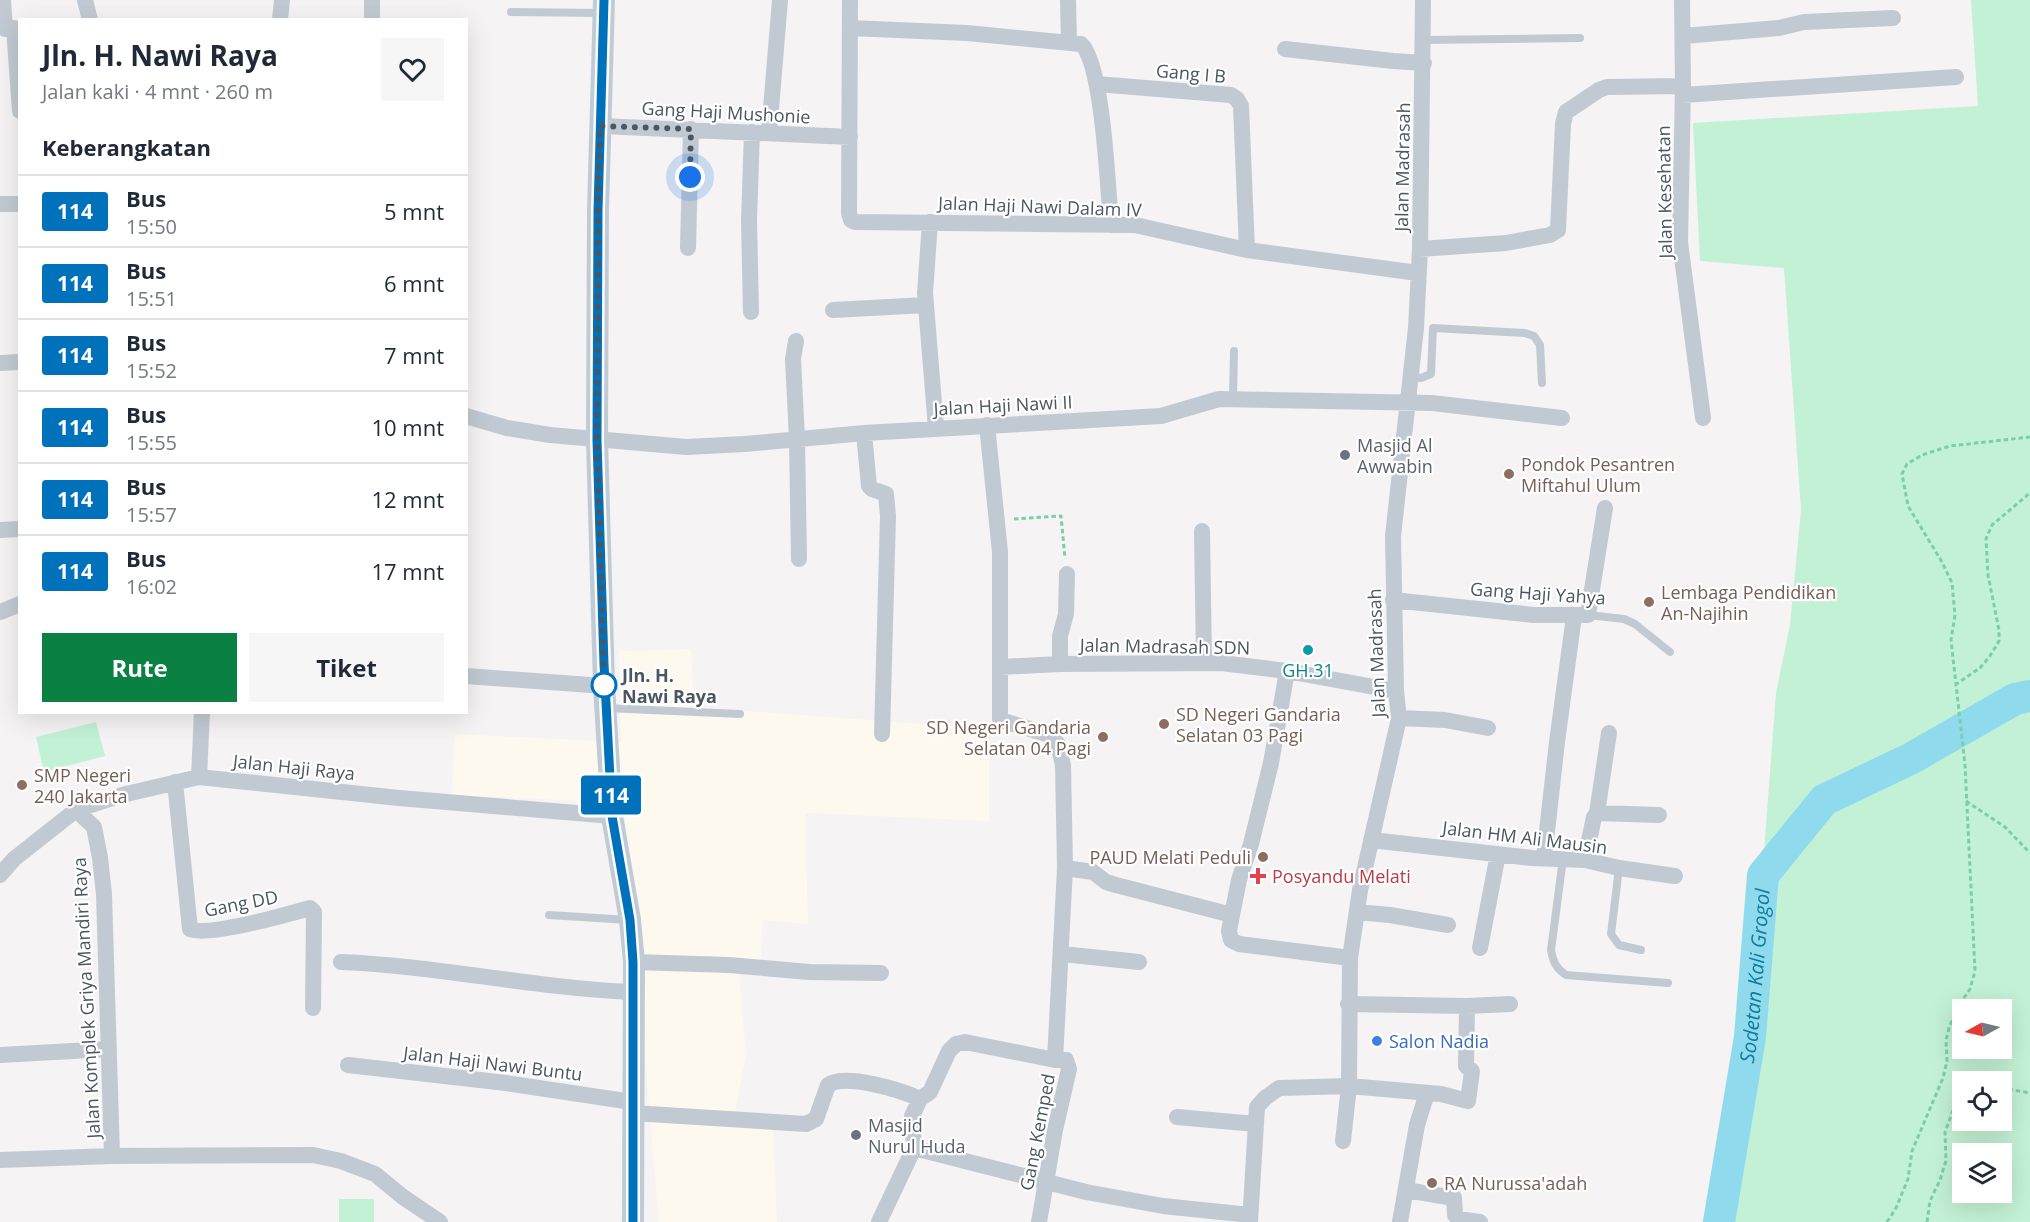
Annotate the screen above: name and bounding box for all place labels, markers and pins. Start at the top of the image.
place label: Masjid Al Awwabin [1357,433,1433,478]
marker: Masjid Al Awwabin [1338,448,1352,462]
place label: Pondok Pesantren Miftahul Ulum [1521,452,1675,497]
marker: Pondok Pesantren Miftahul Ulum [1502,467,1516,481]
place label: Lembaga Pendidikan An-Najihin [1661,580,1836,625]
marker: Lembaga Pendidikan An-Najihin [1642,595,1656,609]
marker: GH.31 [1301,643,1315,657]
place label: GH.31 [1282,658,1334,682]
place label: Jln. H. Nawi Raya [620,663,717,708]
marker: Jln. H. Nawi Raya [591,672,617,698]
place label: SD Negeri Gandaria Selatan 03 Pagi [1176,702,1341,747]
place label: SD Negeri Gandaria Selatan 04 Pagi [926,715,1091,760]
marker: SD Negeri Gandaria Selatan 03 Pagi [1157,717,1171,731]
marker: SD Negeri Gandaria Selatan 04 Pagi [1096,730,1110,744]
place label: SMP Negeri 240 Jakarta [34,763,131,808]
marker: SMP Negeri 240 Jakarta [15,778,29,792]
place label: PAUD Melati Peduli [1089,845,1251,869]
marker: PAUD Melati Peduli [1256,850,1270,864]
place label: Posyandu Melati [1272,864,1411,888]
marker: Posyandu Melati [1249,867,1267,885]
place label: Salon Nadia [1389,1029,1489,1053]
marker: Salon Nadia [1370,1034,1384,1048]
place label: Masjid Nurul Huda [868,1113,966,1158]
marker: Masjid Nurul Huda [849,1128,863,1142]
place label: RA Nurussa'adah [1444,1171,1587,1195]
marker: RA Nurussa'adah [1425,1176,1439,1190]

